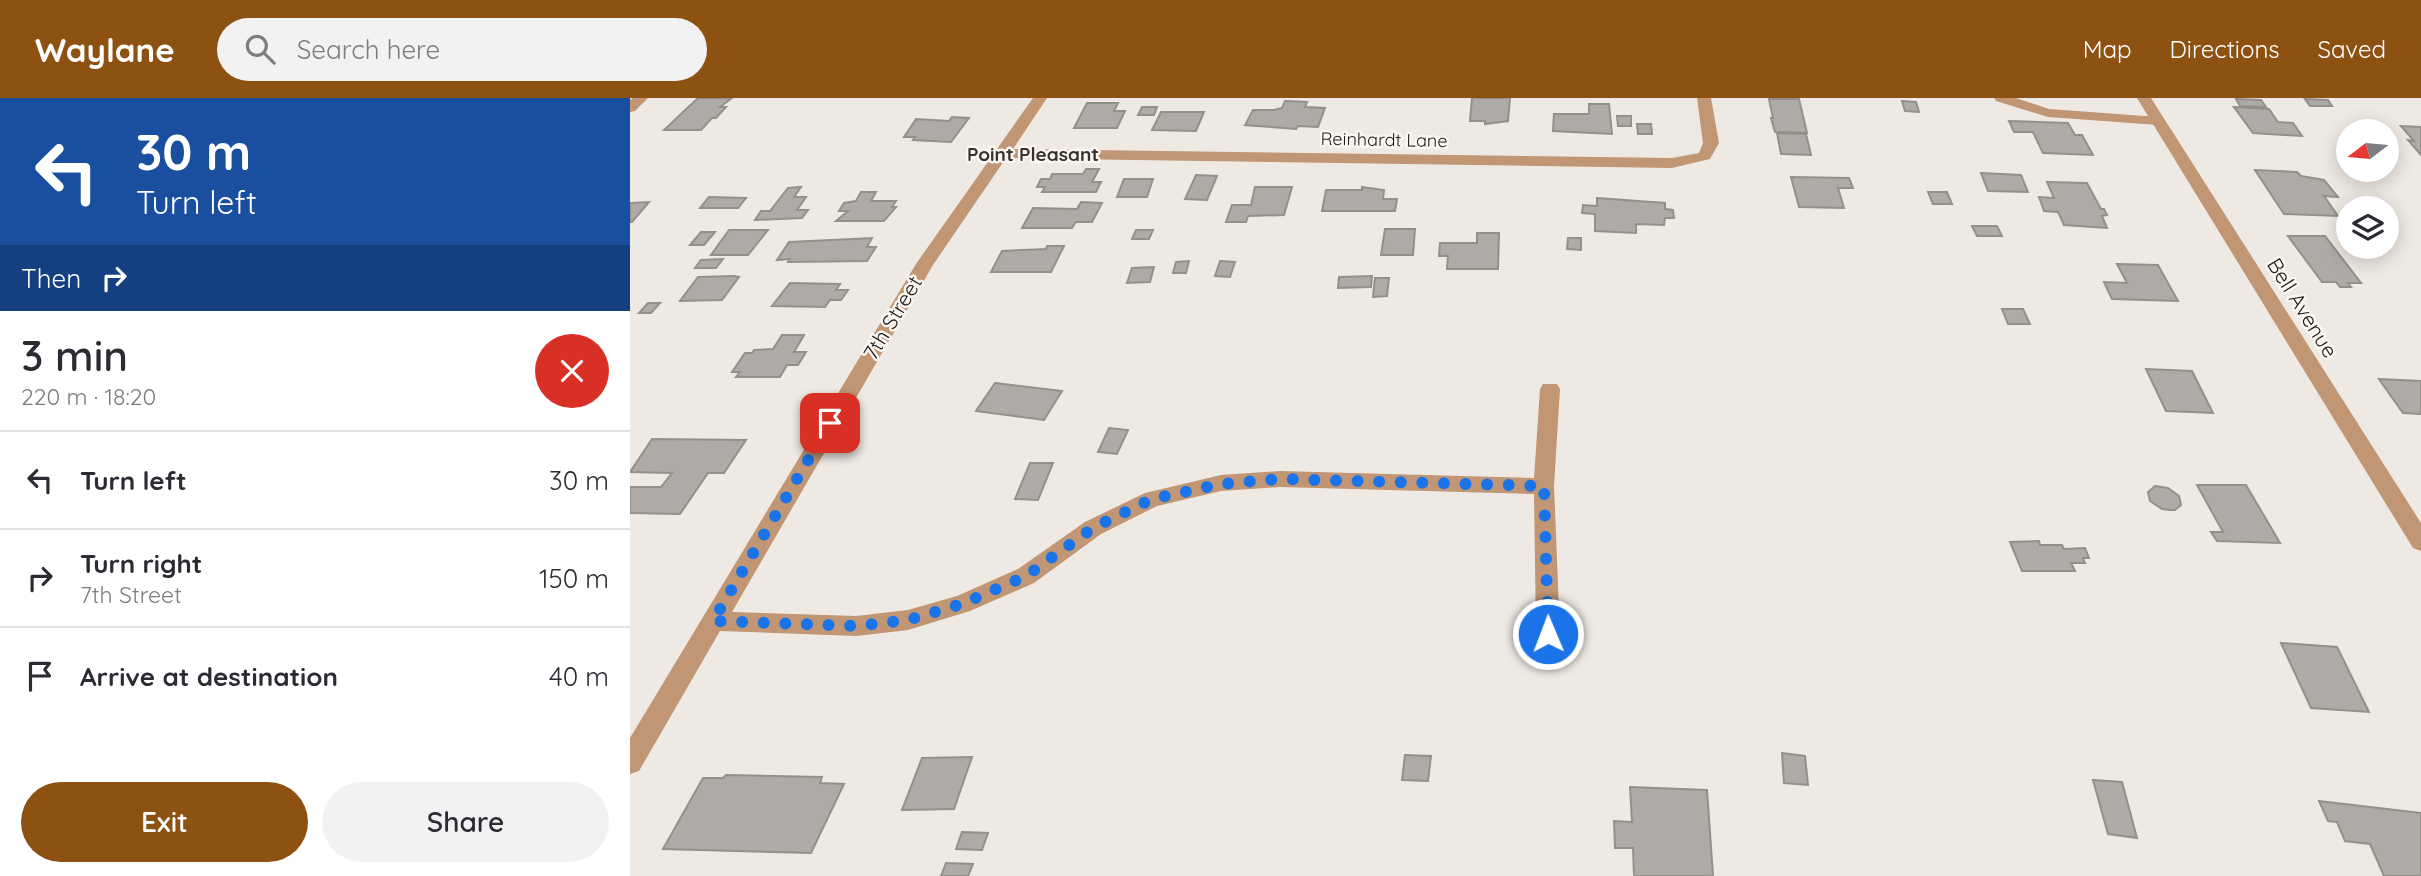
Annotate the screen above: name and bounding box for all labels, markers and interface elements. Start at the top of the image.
search box [217,18,707,81]
text: Waylane [35,29,175,70]
icon: search [241,30,279,68]
text: Search here [297,33,440,66]
text: Map [2083,34,2132,64]
text: Directions [2170,34,2280,64]
text: Saved [2318,34,2386,64]
north arrow [2336,119,2399,182]
map controls [2336,119,2399,259]
text: 30 m [136,121,251,182]
icon: left [21,126,112,217]
street label: Reinhardt Lane [1320,127,1448,152]
district label: Point Pleasant [967,142,1099,166]
text: Turn left [136,182,257,222]
button: layers [2336,196,2399,259]
street label: Bell Avenue [2262,253,2344,362]
icon: right [95,259,133,297]
text: Then [21,262,81,295]
street label: 7th Street [857,271,927,364]
text: 3 min [21,329,128,382]
button: close [535,334,609,408]
text: 220 m · 18:20 [21,382,156,411]
pin [800,393,860,453]
icon: arrive [811,404,849,442]
icon: left [21,461,59,499]
text: Turn left [80,464,187,497]
text: 30 m [549,464,609,497]
text: Turn right [80,547,202,580]
icon: right [21,559,59,597]
text: 150 m [539,562,609,595]
text: 7th Street [80,580,182,609]
position arrow [1511,597,1585,671]
icon: arrive [21,657,59,695]
text: Arrive at destination [80,660,338,693]
text: 40 m [549,660,609,693]
button: Exit [21,782,308,862]
button: Share [322,782,609,862]

